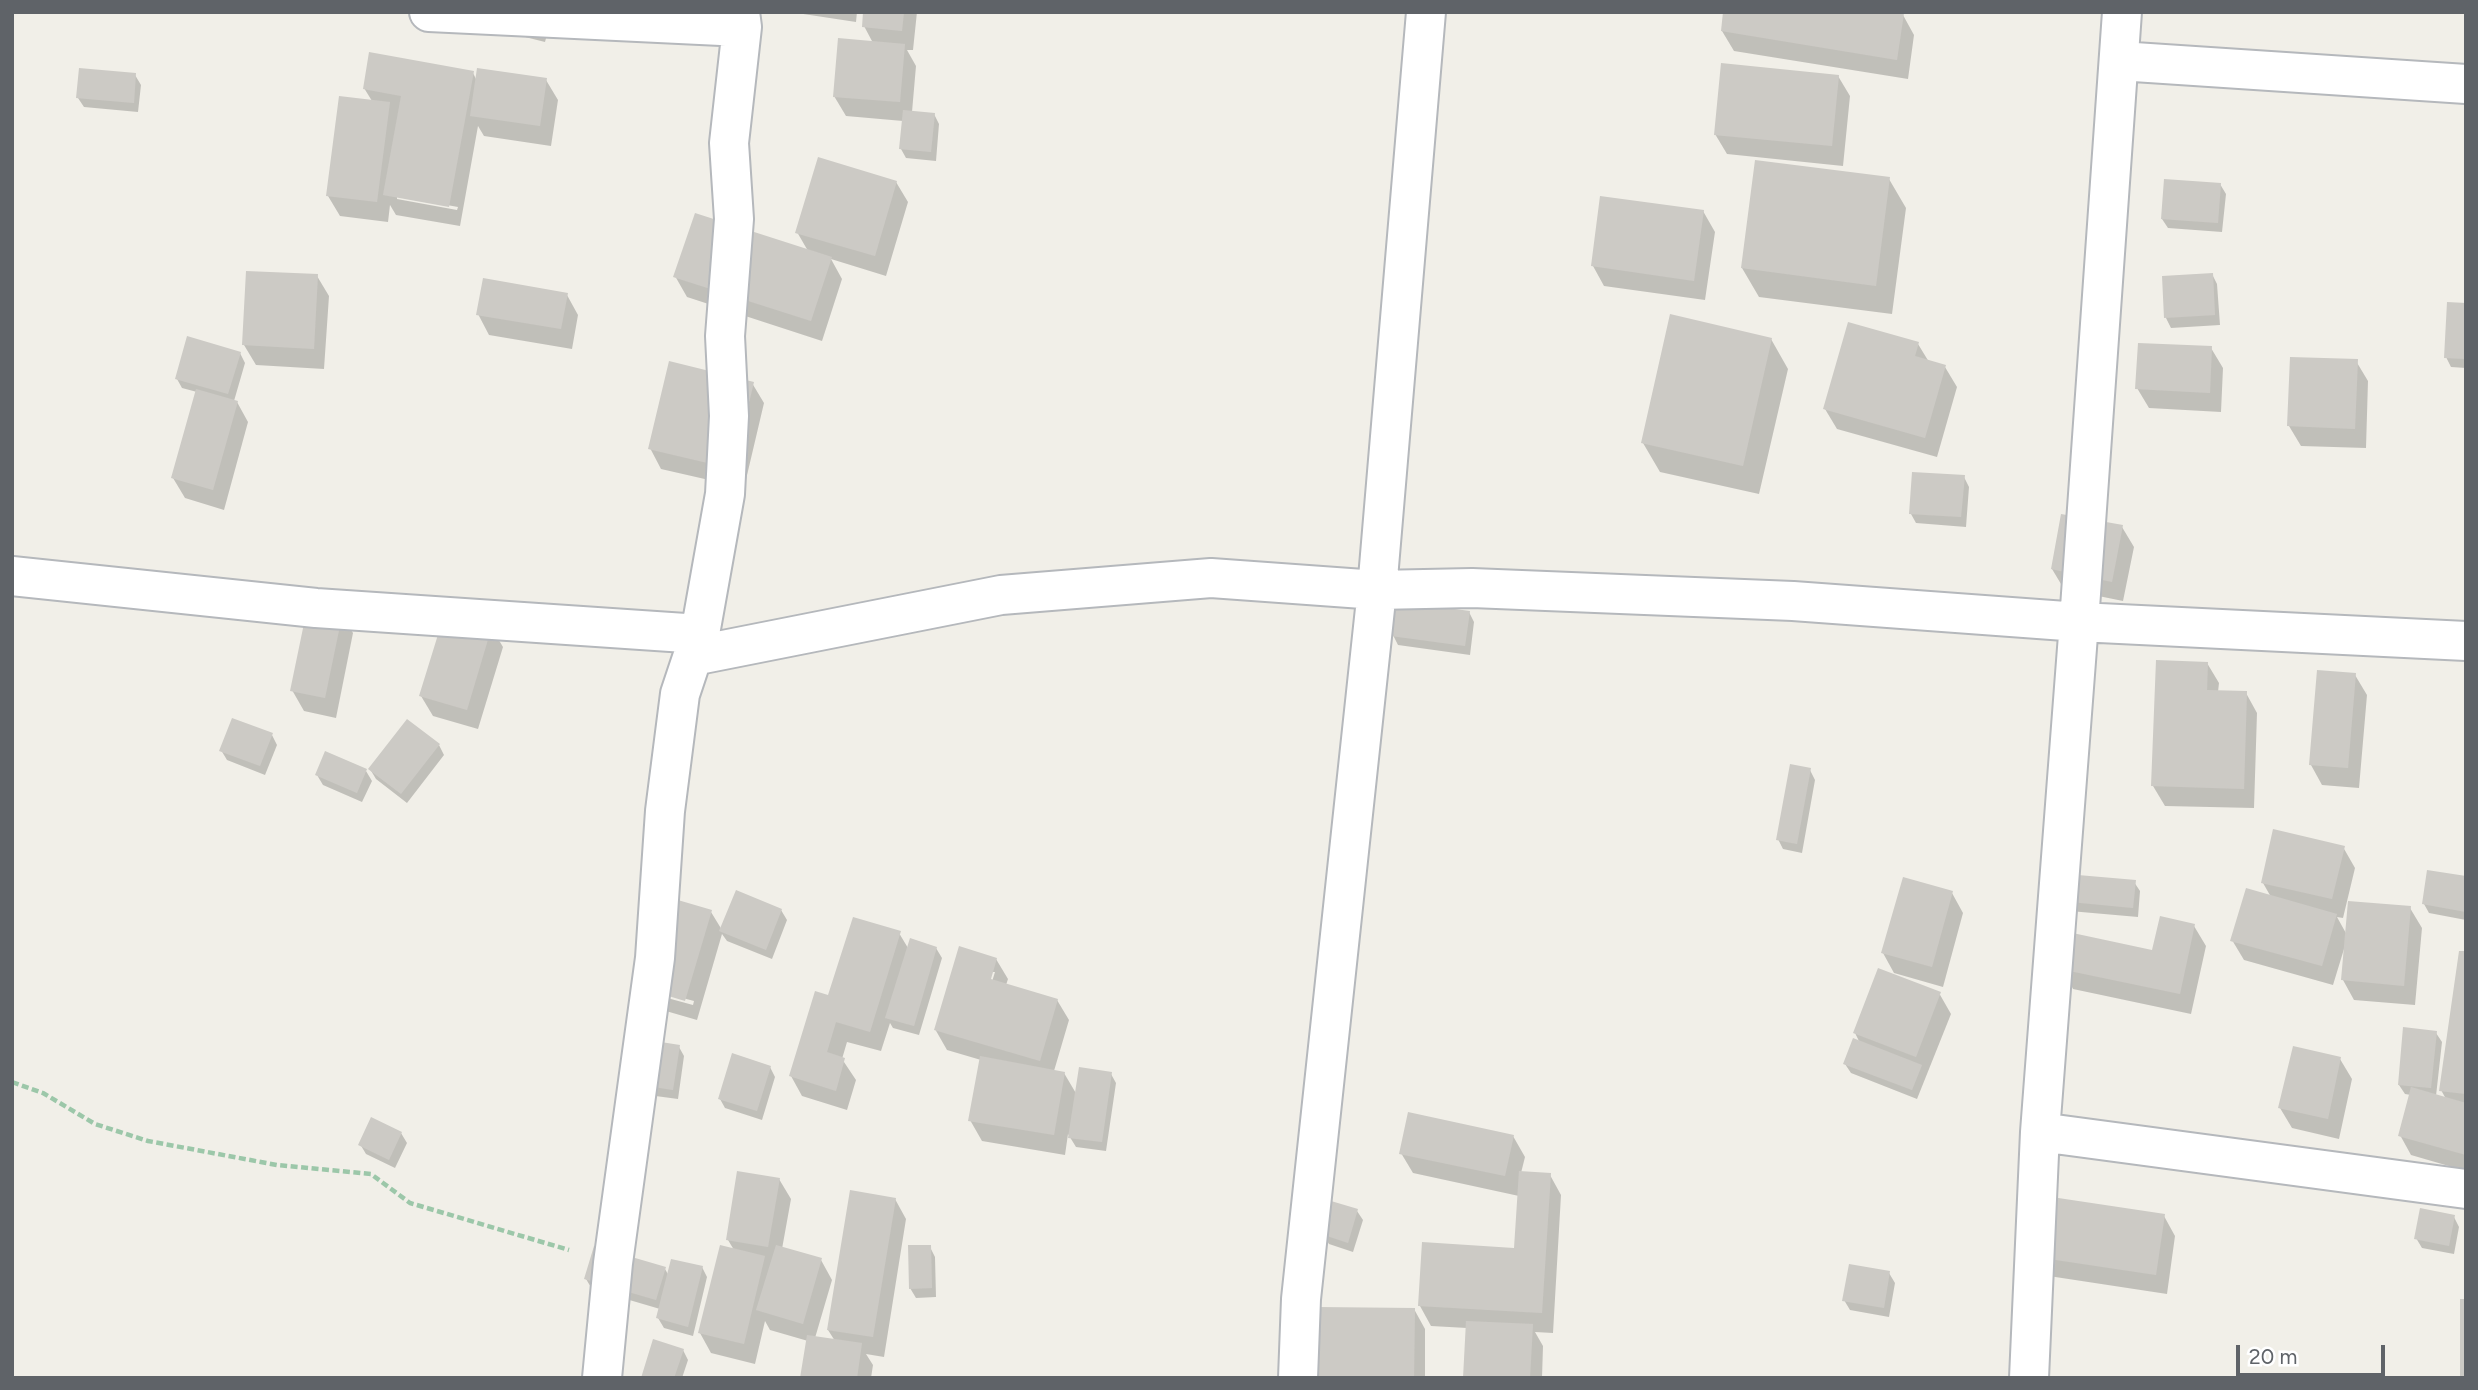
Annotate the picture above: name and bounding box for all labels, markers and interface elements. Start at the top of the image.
scale bar [2240,1330,2389,1374]
text: 20 m [2249,1344,2297,1369]

